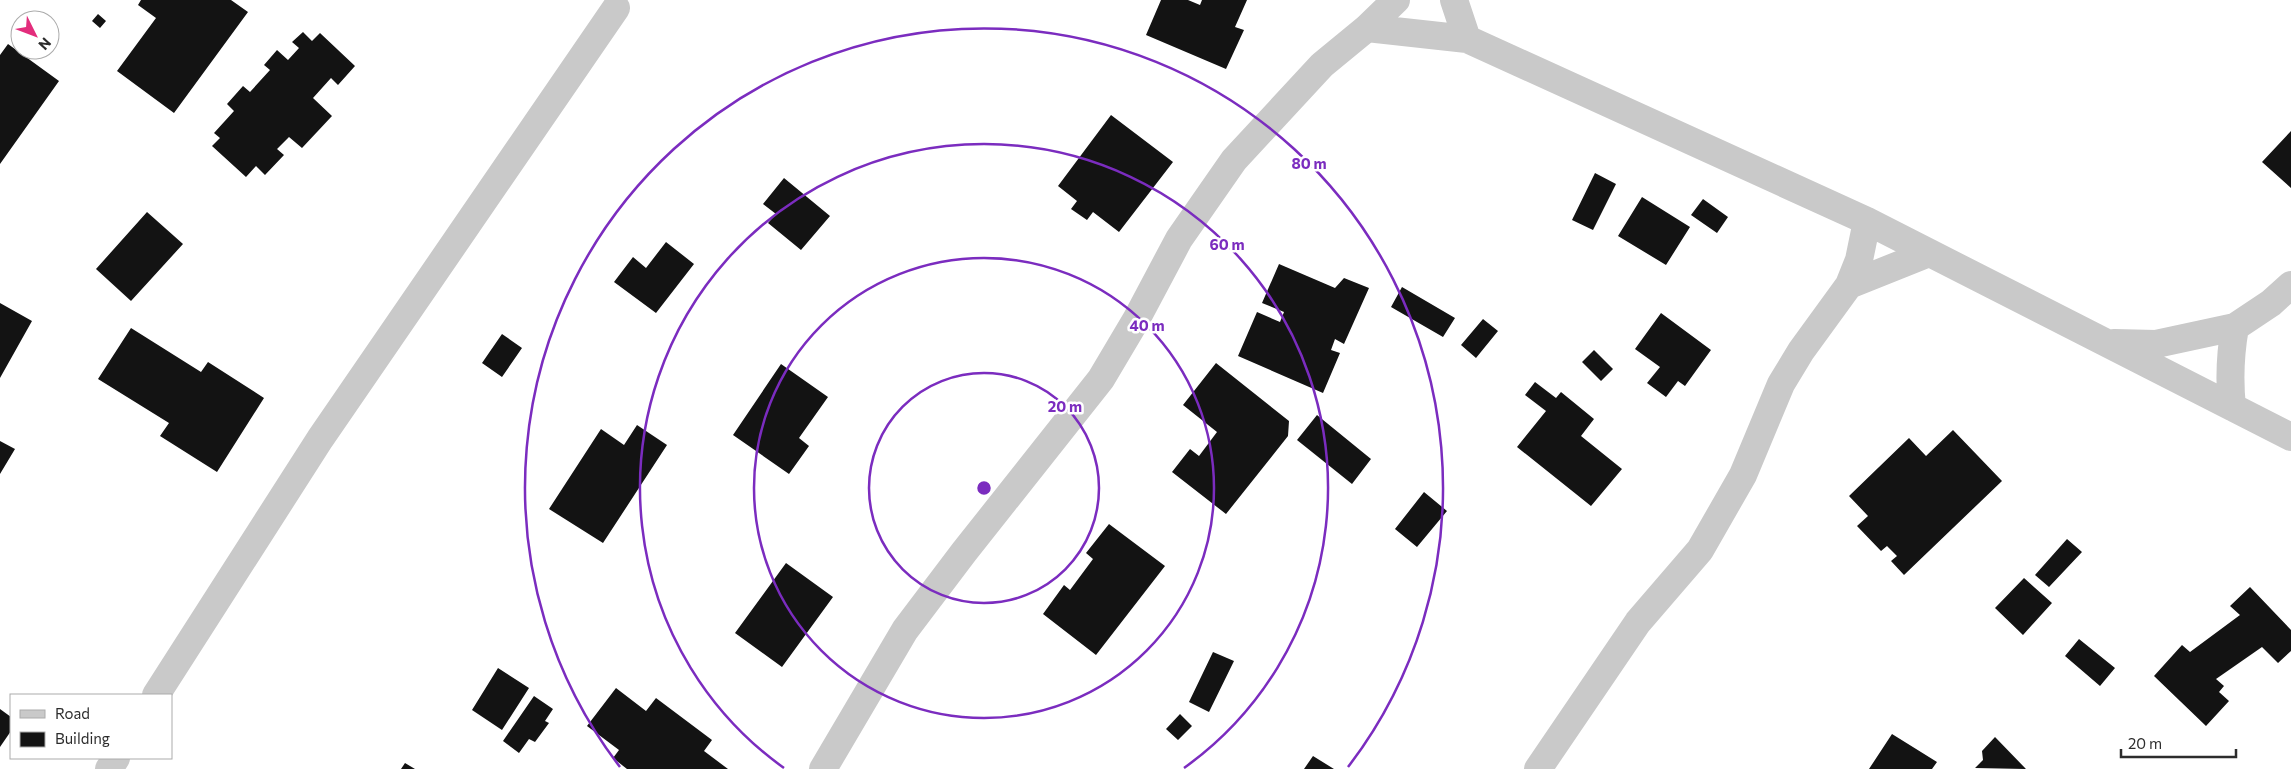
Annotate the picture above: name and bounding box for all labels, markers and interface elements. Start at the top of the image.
north arrow [10,10,60,60]
text: N [35,34,55,54]
text: 80 m [1291,154,1327,172]
text: 60 m [1209,235,1245,253]
text: 40 m [1129,316,1165,334]
text: 20 m [1048,397,1082,415]
centre of rings [975,479,993,497]
legend [10,694,172,759]
text: Road [55,704,90,722]
scale bar [2121,726,2236,758]
text: Building [55,729,110,747]
text: 20 m [2128,734,2162,752]

